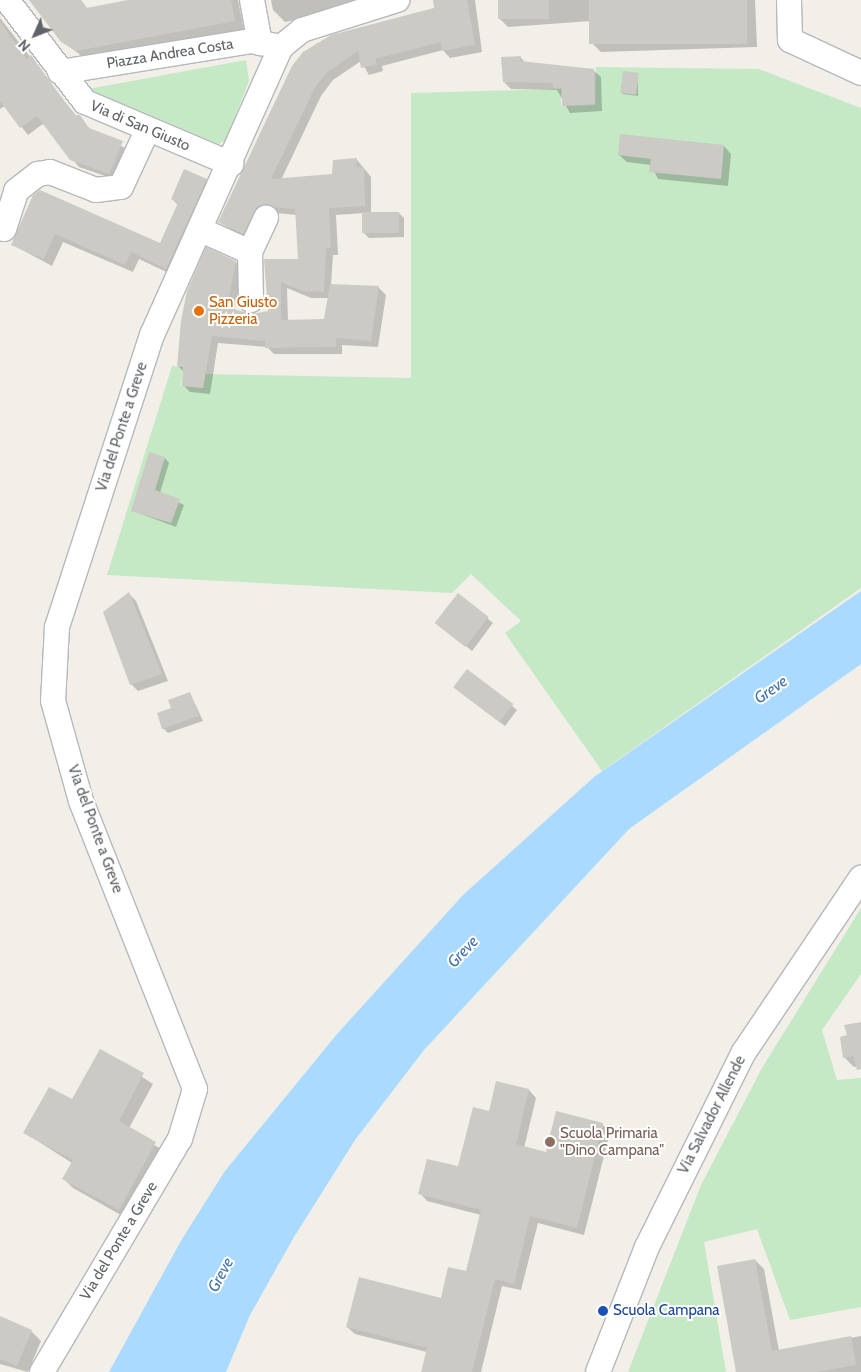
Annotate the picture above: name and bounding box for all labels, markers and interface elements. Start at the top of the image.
north arrow [10,10,60,60]
street label: Piazza Andrea Costa [105,35,235,73]
text: N [14,36,34,55]
street label: Via di San Giusto [87,97,193,155]
place label: San Giusto Pizzeria [209,293,277,328]
marker: San Giusto Pizzeria [193,305,205,317]
street label: Via del Ponte a Greve [93,360,151,494]
water label: Greve [751,672,791,708]
street label: Via del Ponte a Greve [63,762,127,896]
water label: Greve [444,932,482,972]
street label: Via Salvador Allende [674,1053,750,1177]
place label: Scuola Primaria "Dino Campana" [560,1124,664,1159]
marker: Scuola Primaria "Dino Campana" [544,1136,556,1148]
street label: Via del Ponte a Greve [76,1178,162,1304]
water label: Greve [204,1254,238,1296]
place label: Scuola Campana [613,1302,720,1320]
marker: Scuola Campana [597,1305,609,1317]

